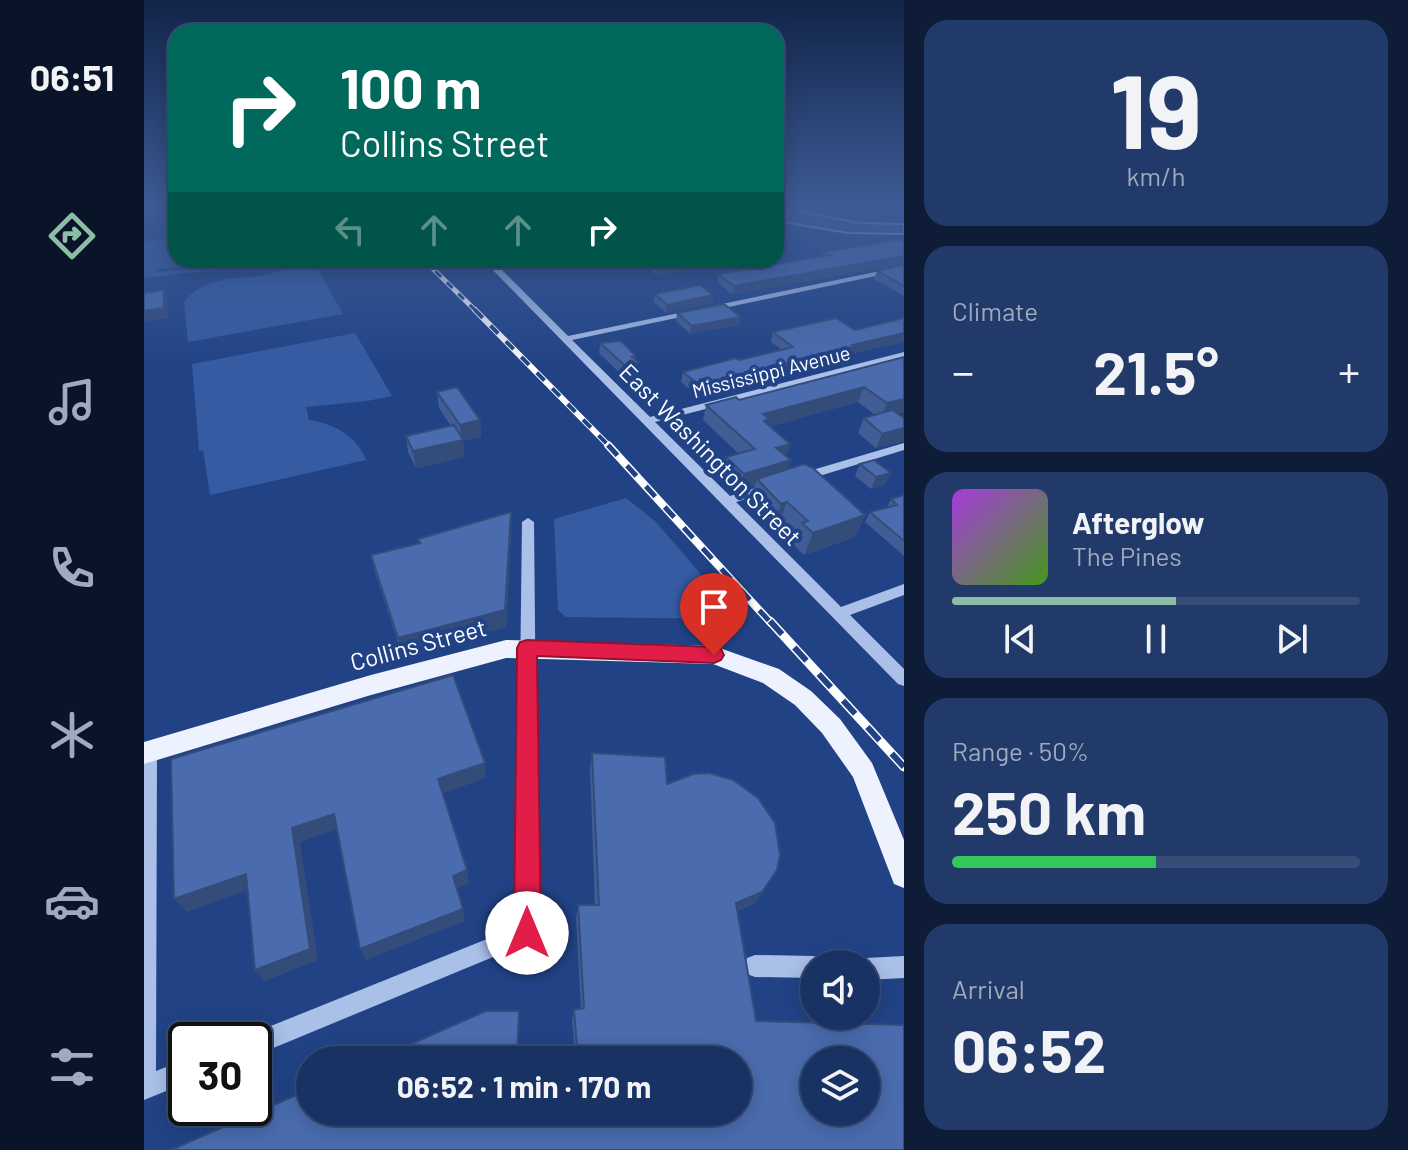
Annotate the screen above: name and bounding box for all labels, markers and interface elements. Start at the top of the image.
text: 19 [1110,45,1202,170]
text: 100 m [340,53,482,120]
text: 06:51 [30,55,114,98]
icon: right [208,56,312,160]
text: Collins Street [340,121,549,164]
text: km/h [1127,160,1185,191]
icon: directions [44,208,100,264]
icon: left [328,208,372,252]
icon: ahead [412,208,456,252]
icon: ahead [496,208,540,252]
icon: right [580,208,624,252]
text: Climate [952,295,1038,326]
text: 21.5° [1093,335,1219,407]
street label: Mississippi Avenue [689,340,853,402]
text: − [952,344,974,397]
text: + [1338,344,1360,397]
street label: East Washington Street [614,357,808,551]
icon: music [44,374,100,430]
text: Afterglow [1072,504,1205,540]
icon: phone [44,540,100,596]
text: The Pines [1072,540,1182,571]
pin [680,573,748,655]
icon: arrive [692,585,736,629]
street label: Collins Street [347,612,489,676]
icon: previous [998,617,1042,661]
icon: pause [1134,617,1178,661]
icon: next [1270,617,1314,661]
icon: climate [44,707,100,763]
text: Range · 50% [952,735,1089,766]
text: 250 km [952,775,1146,847]
icon: car [44,873,100,929]
position arrow [485,891,569,975]
map controls [800,950,880,1126]
button: sound [800,950,880,1030]
text: Arrival [952,973,1025,1004]
text: 06:52 [952,1013,1106,1085]
speed limit sign: 30 [168,1022,272,1126]
icon: filters [44,1039,100,1095]
button: layers [800,1046,880,1126]
text: 06:52 · 1 min · 170 m [397,1068,651,1104]

